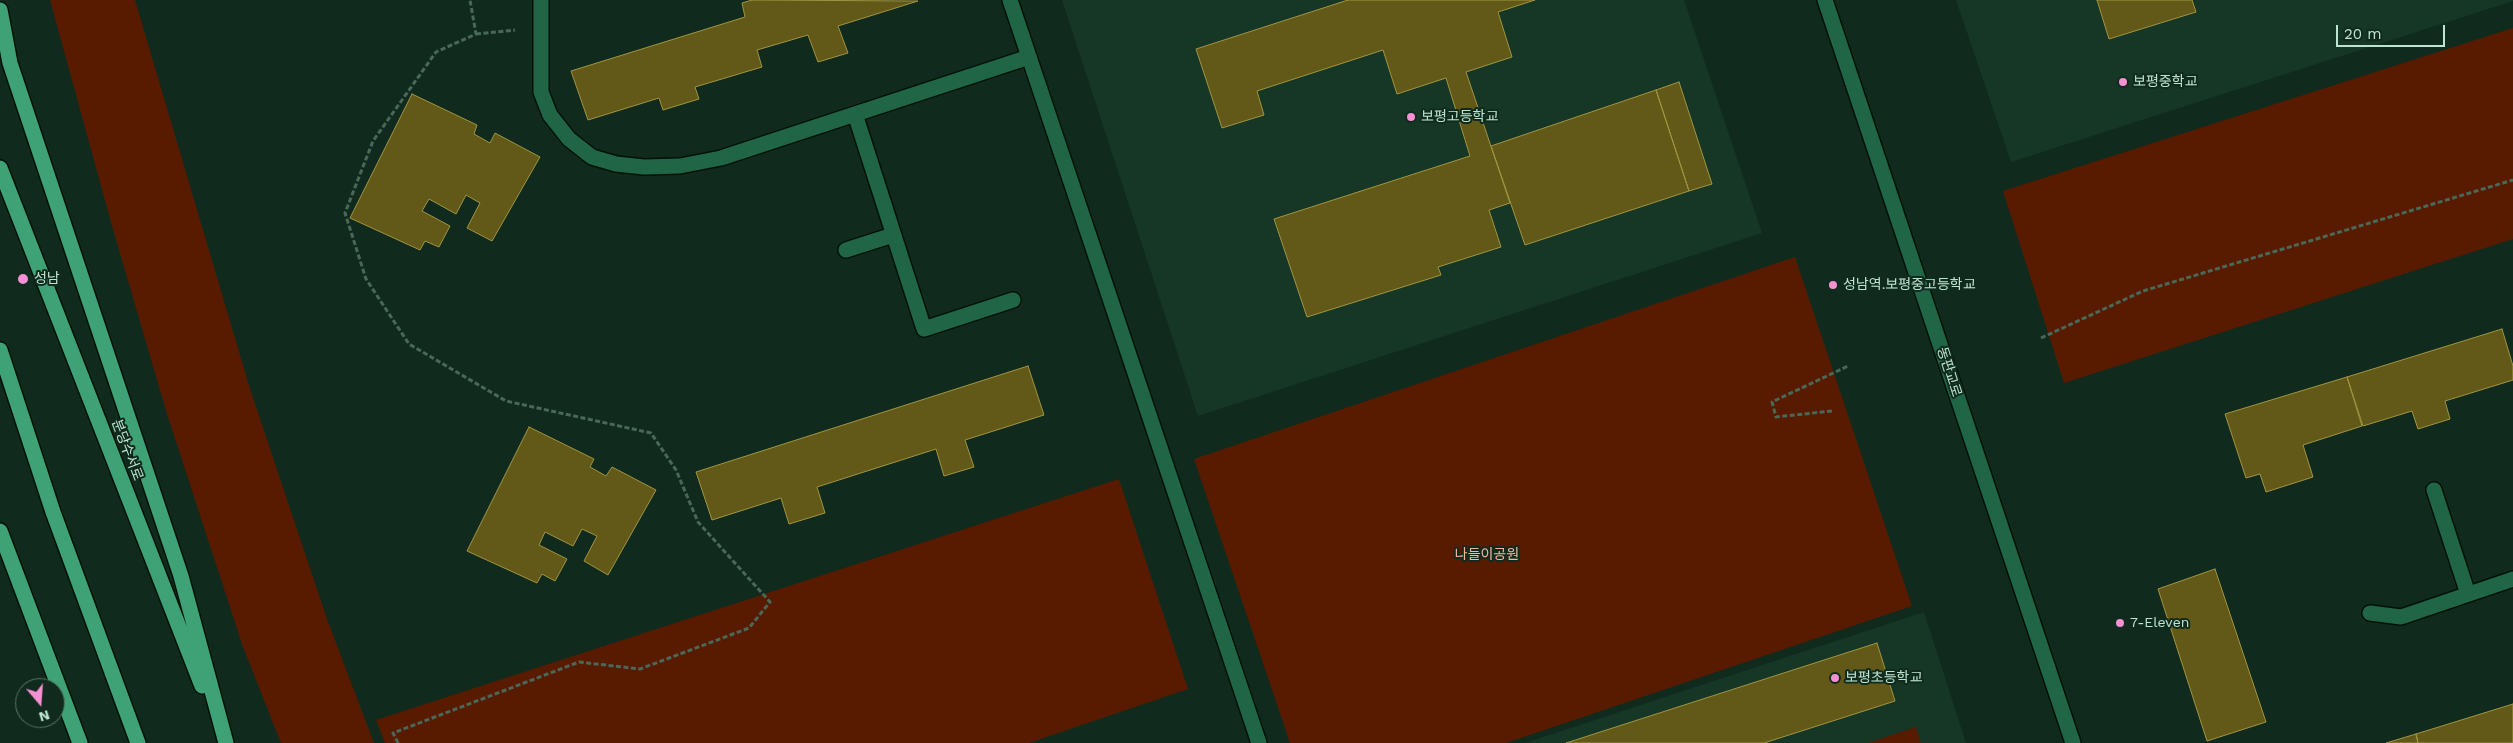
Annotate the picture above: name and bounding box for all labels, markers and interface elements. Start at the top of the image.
scale bar [2338,15,2447,47]
text: 20 m [2344,25,2382,43]
place label: 보평중학교 [2133,74,2197,90]
marker: 보평중학교 [2117,76,2129,88]
place label: 보평고등학교 [1421,109,1498,125]
marker: 보평고등학교 [1405,111,1417,123]
place label: 성남 [34,271,60,287]
marker: 성남 [16,272,30,286]
place label: 성남역.보평중고등학교 [1843,277,1976,293]
marker: 성남역.보평중고등학교 [1827,279,1839,291]
street label: 동판교로 [1933,345,1965,399]
street label: 분당수서로 [108,417,146,483]
park label: 나들이공원 [1455,547,1519,563]
place label: 7-Eleven [2130,615,2189,631]
marker: 7-Eleven [2114,617,2126,629]
place label: 보평초등학교 [1845,670,1922,686]
marker: 보평초등학교 [1829,672,1841,684]
north arrow [15,678,65,728]
text: N [37,707,52,726]

